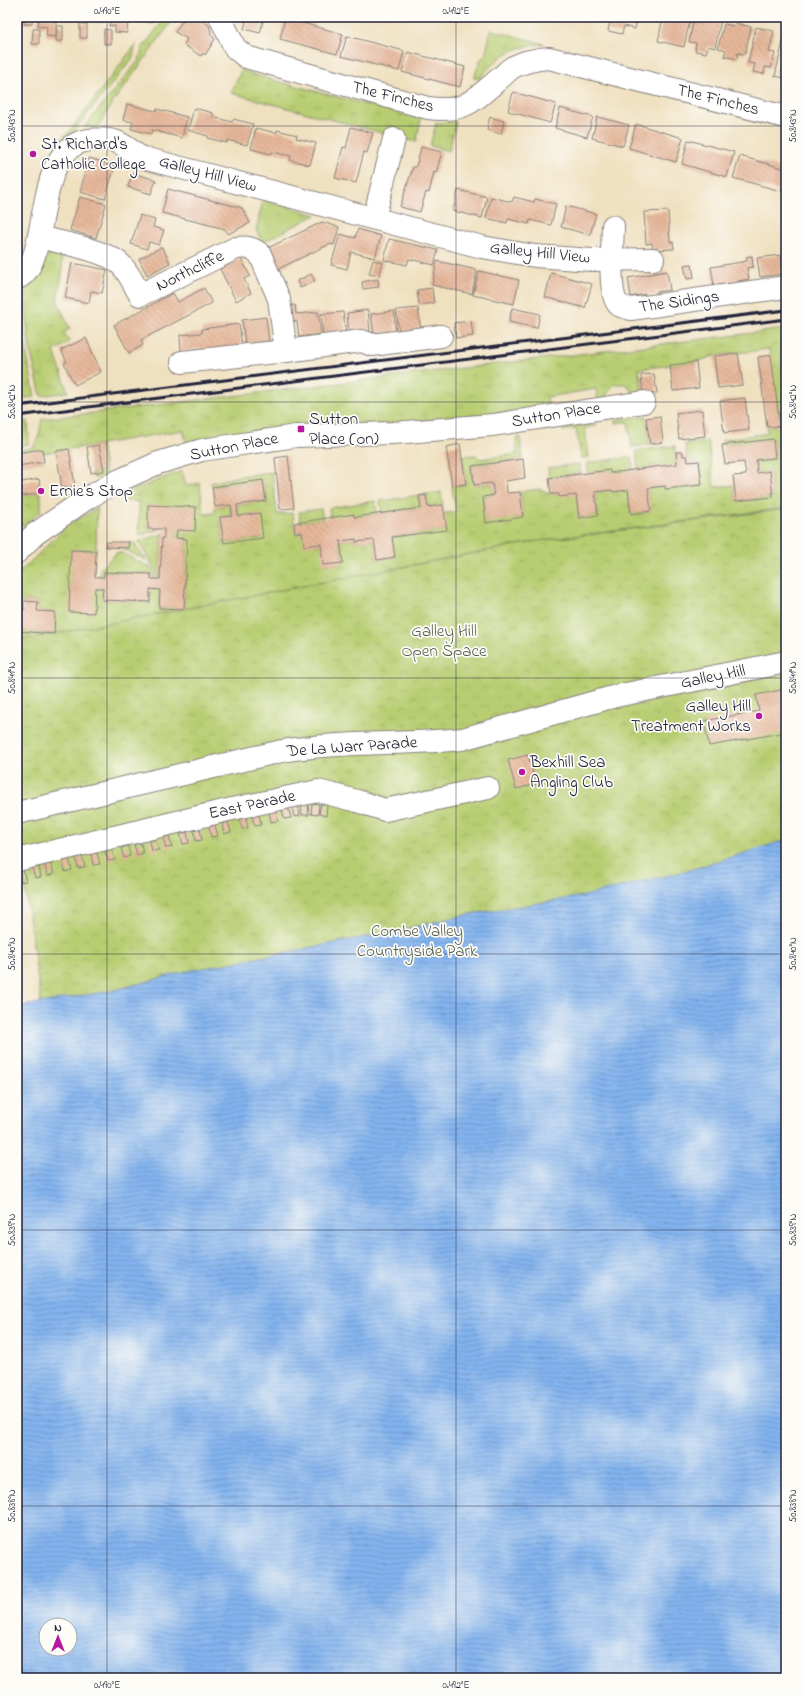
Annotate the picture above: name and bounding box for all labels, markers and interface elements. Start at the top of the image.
text: 0.490°E [94,4,120,19]
text: 0.492°E [442,4,470,19]
street label: The Finches [349,75,437,119]
street label: The Finches [674,78,762,122]
text: 50.843°N [5,109,20,143]
text: 50.843°N [786,109,801,143]
place label: St. Richard's Catholic College [41,132,146,179]
marker: St. Richard's Catholic College [28,149,38,159]
street label: Galley Hill View [156,149,260,200]
street label: Galley Hill View [489,235,591,272]
street label: Northcliffe [152,244,228,298]
street label: The Sidings [637,284,721,322]
text: 50.842°N [5,385,20,419]
text: 50.842°N [786,385,801,419]
street label: Sutton Place [510,396,603,434]
place label: Sutton Place (on) [309,407,379,452]
marker: Sutton Place (on) [296,424,306,434]
street label: Sutton Place [188,426,281,468]
place label: Ernie's Stop [49,479,133,504]
marker: Ernie's Stop [36,486,46,496]
park label: Galley Hill Open Space [401,619,487,664]
street label: Galley Hill [678,658,748,697]
text: 50.841°N [5,661,20,694]
text: 50.841°N [786,661,801,694]
place label: Galley Hill Treatment Works [631,694,751,739]
marker: Galley Hill Treatment Works [754,711,764,721]
street label: De La Warr Parade [285,730,419,764]
place label: Bexhill Sea Angling Club [529,750,613,797]
marker: Bexhill Sea Angling Club [517,767,527,777]
street label: East Parade [206,784,298,826]
park label: Combe Valley Countryside Park [357,919,478,965]
text: 50.840°N [5,937,20,971]
text: 50.840°N [786,937,801,971]
text: 50.839°N [5,1214,20,1246]
text: 50.839°N [786,1214,801,1246]
text: 50.838°N [5,1489,20,1523]
text: 50.838°N [786,1489,801,1523]
north arrow [38,1617,78,1657]
text: N [54,1620,62,1636]
text: 0.490°E [94,1678,120,1693]
text: 0.492°E [442,1678,470,1693]

